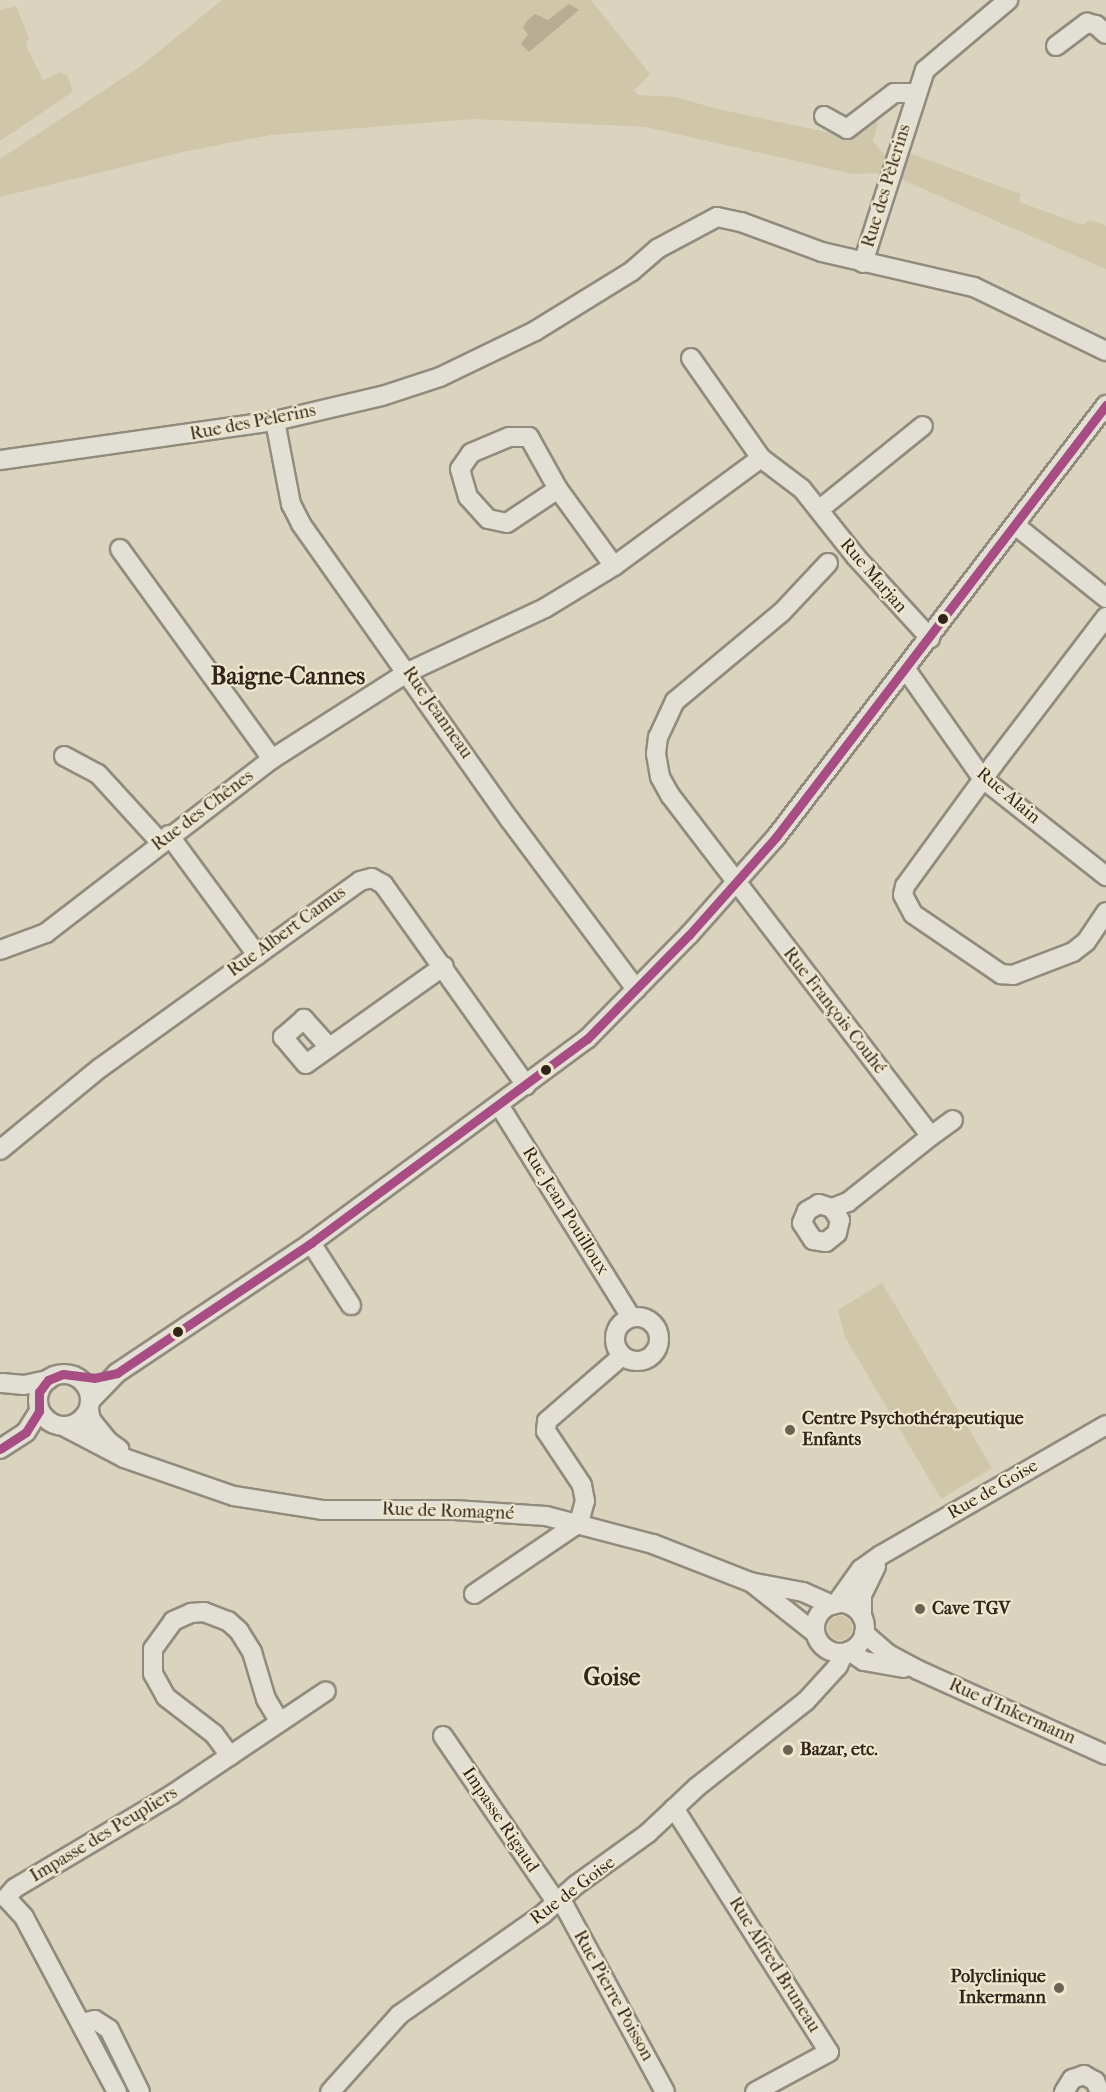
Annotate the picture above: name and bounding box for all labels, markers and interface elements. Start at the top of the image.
street label: Rue des Pèlerins [858,122,916,250]
street label: Rue des Pèlerins [188,400,318,446]
street label: Rue Marjan [835,534,911,618]
unlabelled marker [937,613,949,625]
district label: Baigne-Cannes [211,663,365,691]
street label: Rue Jeanneau [397,663,477,763]
street label: Rue Alain [972,763,1044,829]
street label: Rue des Chênes [148,766,258,856]
street label: Rue Albert Camus [224,882,350,982]
street label: Rue François Couhé [778,943,890,1079]
unlabelled marker [540,1064,552,1076]
street label: Rue Jean Pouilloux [517,1143,613,1279]
unlabelled marker [172,1326,184,1338]
place label: Centre Psychothérapeutique Enfants [802,1409,1024,1452]
marker: Centre Psychothérapeutique Enfants [783,1423,797,1437]
street label: Rue de Goise [944,1455,1042,1525]
street label: Rue de Romagné [381,1499,515,1525]
place label: Cave TGV [932,1598,1010,1620]
marker: Cave TGV [913,1602,927,1616]
district label: Goise [584,1664,640,1692]
street label: Rue d'Inkermann [945,1674,1079,1750]
place label: Bazar, etc. [800,1739,878,1761]
marker: Bazar, etc. [781,1743,795,1757]
street label: Impasse Rigaud [457,1763,543,1877]
street label: Impasse des Peupliers [27,1783,181,1887]
street label: Rue de Goise [526,1852,620,1930]
street label: Rue Alfred Bruneau [724,1893,824,2037]
street label: Rue Pierre Poisson [568,1927,658,2065]
place label: Polyclinique Inkermann [951,1967,1046,2010]
marker: Polyclinique Inkermann [1050,1979,1068,1997]

